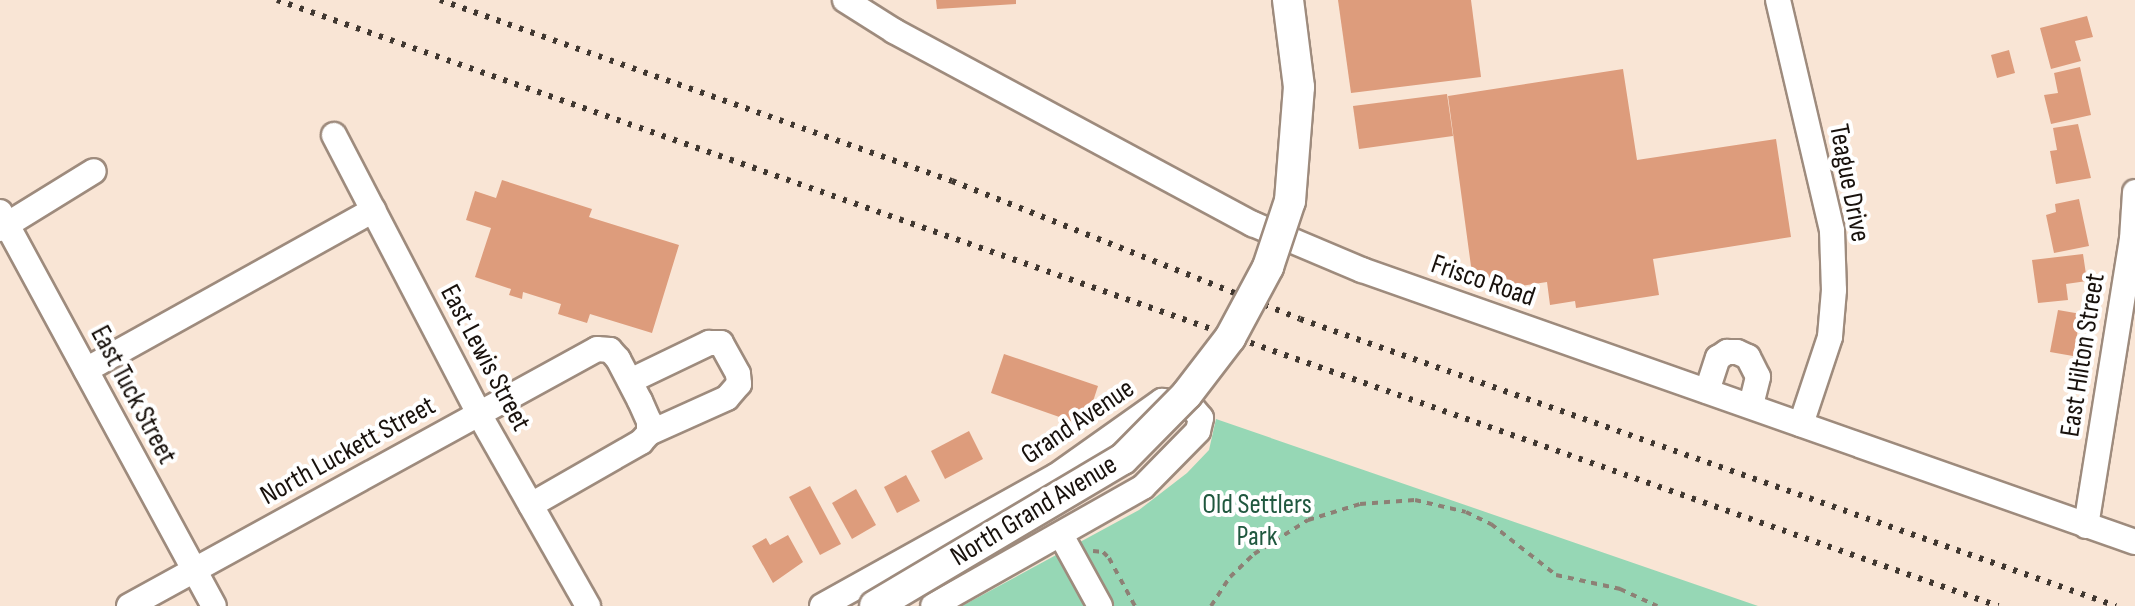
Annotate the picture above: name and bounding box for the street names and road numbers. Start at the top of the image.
street label: Teague Drive [1821,121,1877,245]
street label: Frisco Road [1427,248,1539,314]
street label: East Hilton Street [2053,271,2113,439]
street label: East Lewis Street [432,279,538,437]
street label: East Tuck Street [83,320,183,470]
street label: Grand Avenue [1015,372,1141,472]
street label: North Luckett Street [255,389,441,513]
street label: North Grand Avenue [945,448,1123,574]

